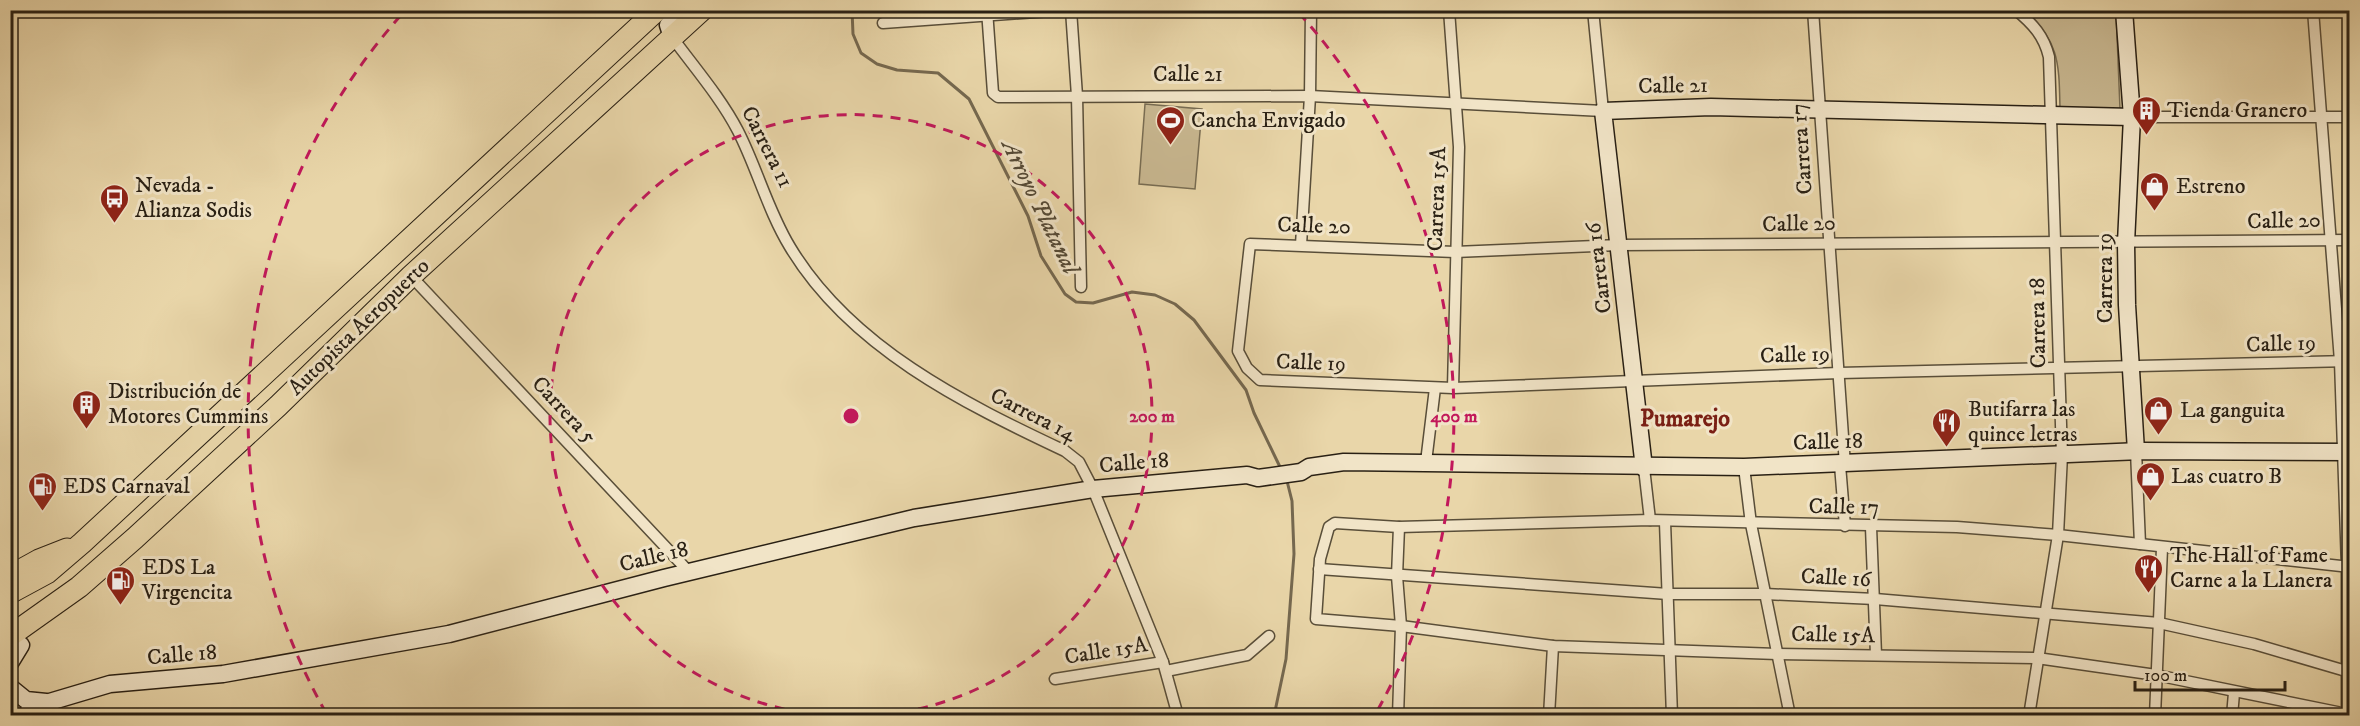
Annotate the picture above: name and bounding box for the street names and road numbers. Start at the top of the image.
street label: Calle 21 [1153,61,1223,88]
street label: Calle 21 [1638,72,1708,100]
street label: Carrera 11 [735,102,799,192]
street label: Carrera 17 [1785,102,1819,196]
street label: Carrera 15A [1422,145,1452,252]
street label: Calle 20 [2247,207,2321,235]
street label: Calle 20 [1762,210,1836,238]
street label: Calle 20 [1277,211,1351,241]
street label: Carrera 16 [1580,220,1618,315]
street label: Carrera 19 [2092,233,2119,323]
street label: Autopista Aeropuerto [283,253,435,401]
street label: Carrera 18 [2024,277,2052,369]
street label: Calle 19 [2246,329,2316,359]
street label: Calle 19 [1760,340,1830,370]
street label: Calle 19 [1276,348,1346,378]
street label: Carrera 5 [526,371,602,449]
street label: Carrera 14 [986,382,1082,449]
street label: Calle 18 [1793,427,1863,457]
street label: Calle 18 [1098,446,1170,480]
street label: Calle 17 [1808,493,1880,521]
street label: Calle 18 [617,535,691,579]
street label: Calle 16 [1800,563,1873,593]
street label: Calle 15A [1791,621,1876,649]
street label: Calle 15A [1062,631,1150,671]
street label: Calle 18 [146,638,218,672]

